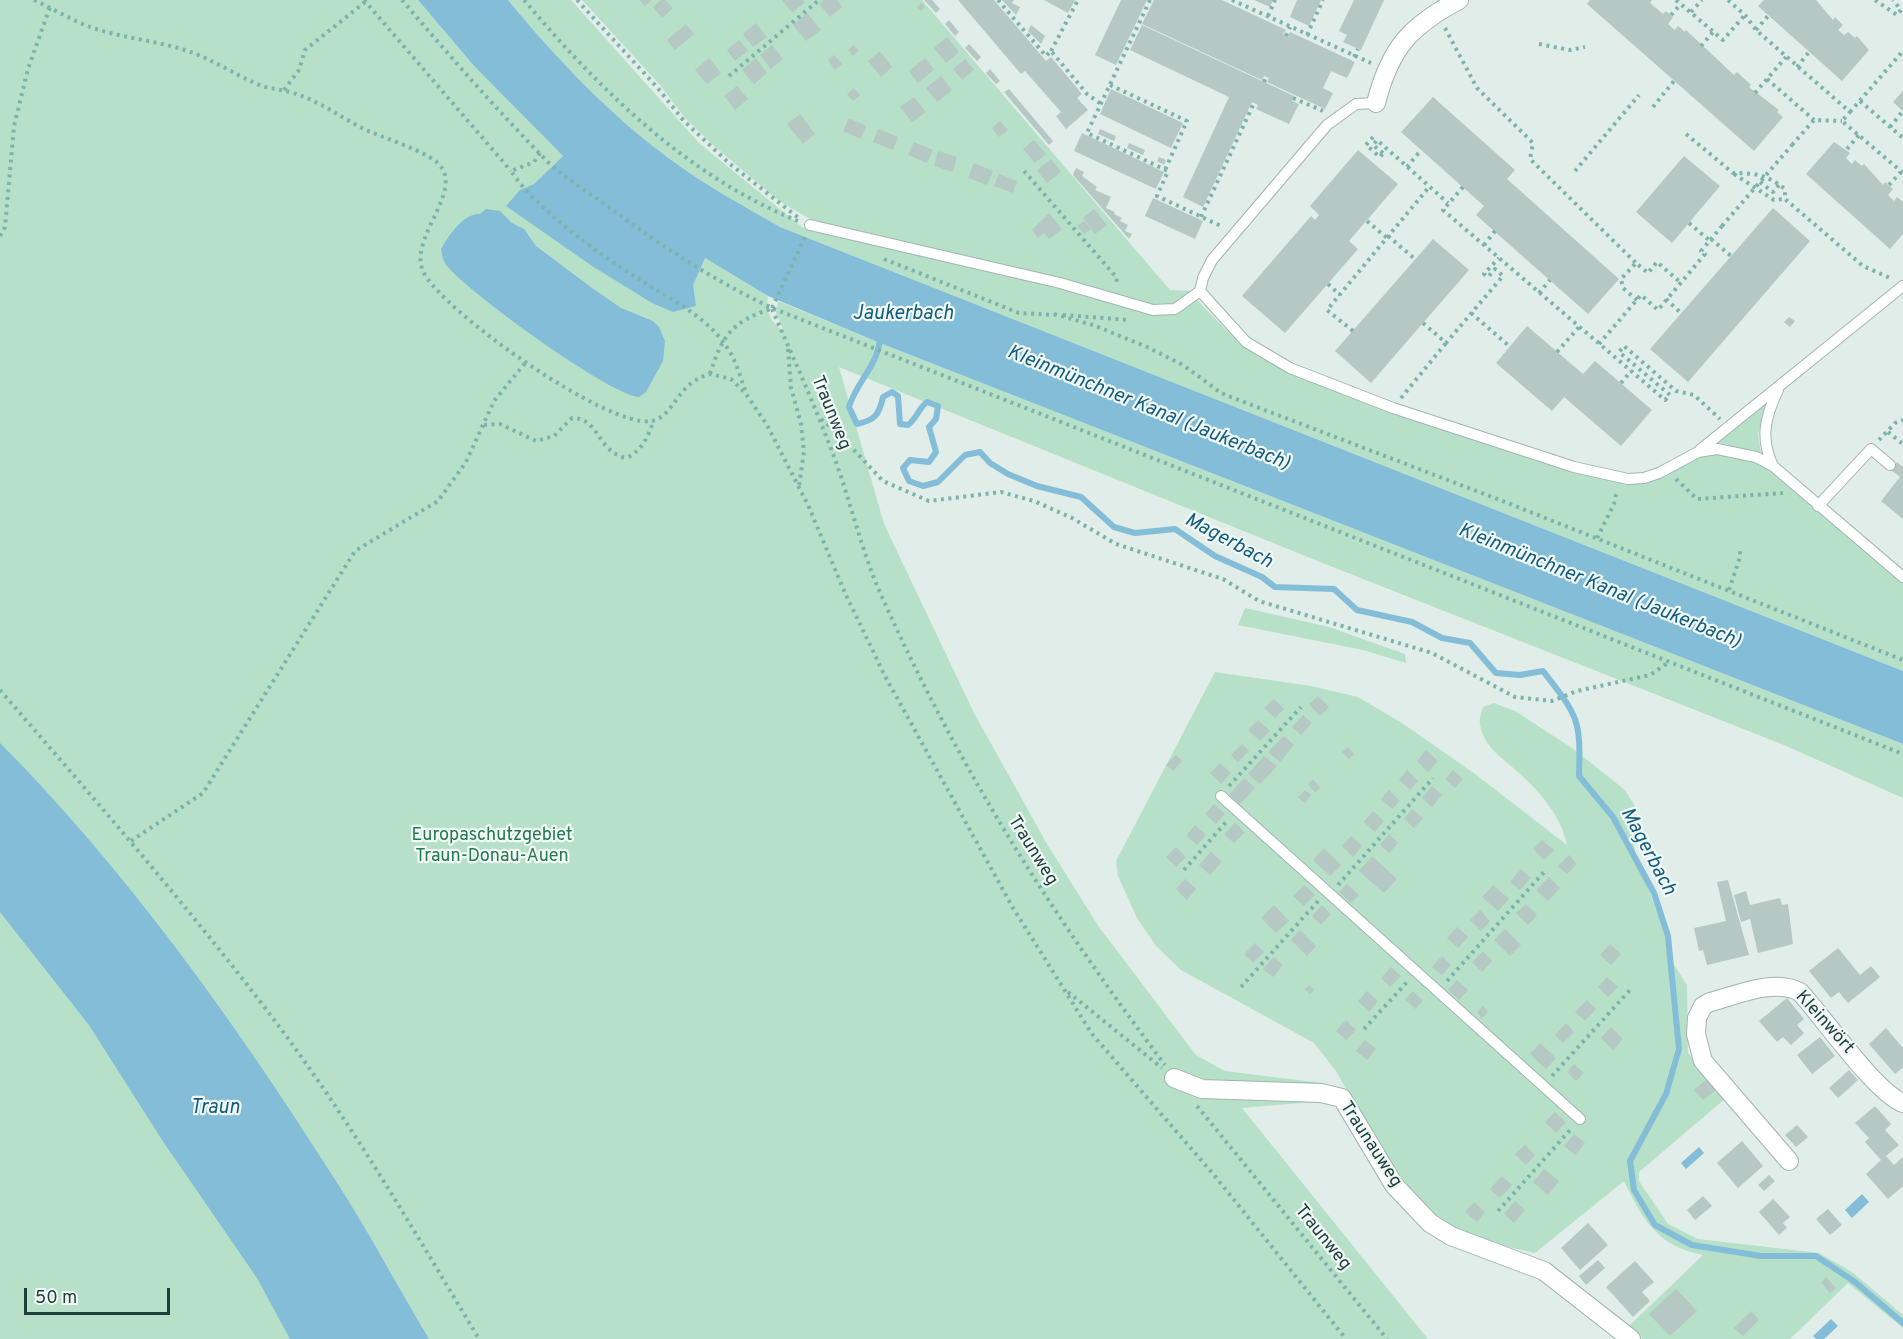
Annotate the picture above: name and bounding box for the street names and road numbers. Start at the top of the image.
street label: Traunweg [805,373,855,453]
street label: Traunweg [1002,812,1062,890]
street label: Kleinwört [1790,987,1858,1059]
street label: Traunauweg [1334,1098,1406,1192]
street label: Traunweg [1289,1201,1355,1275]

